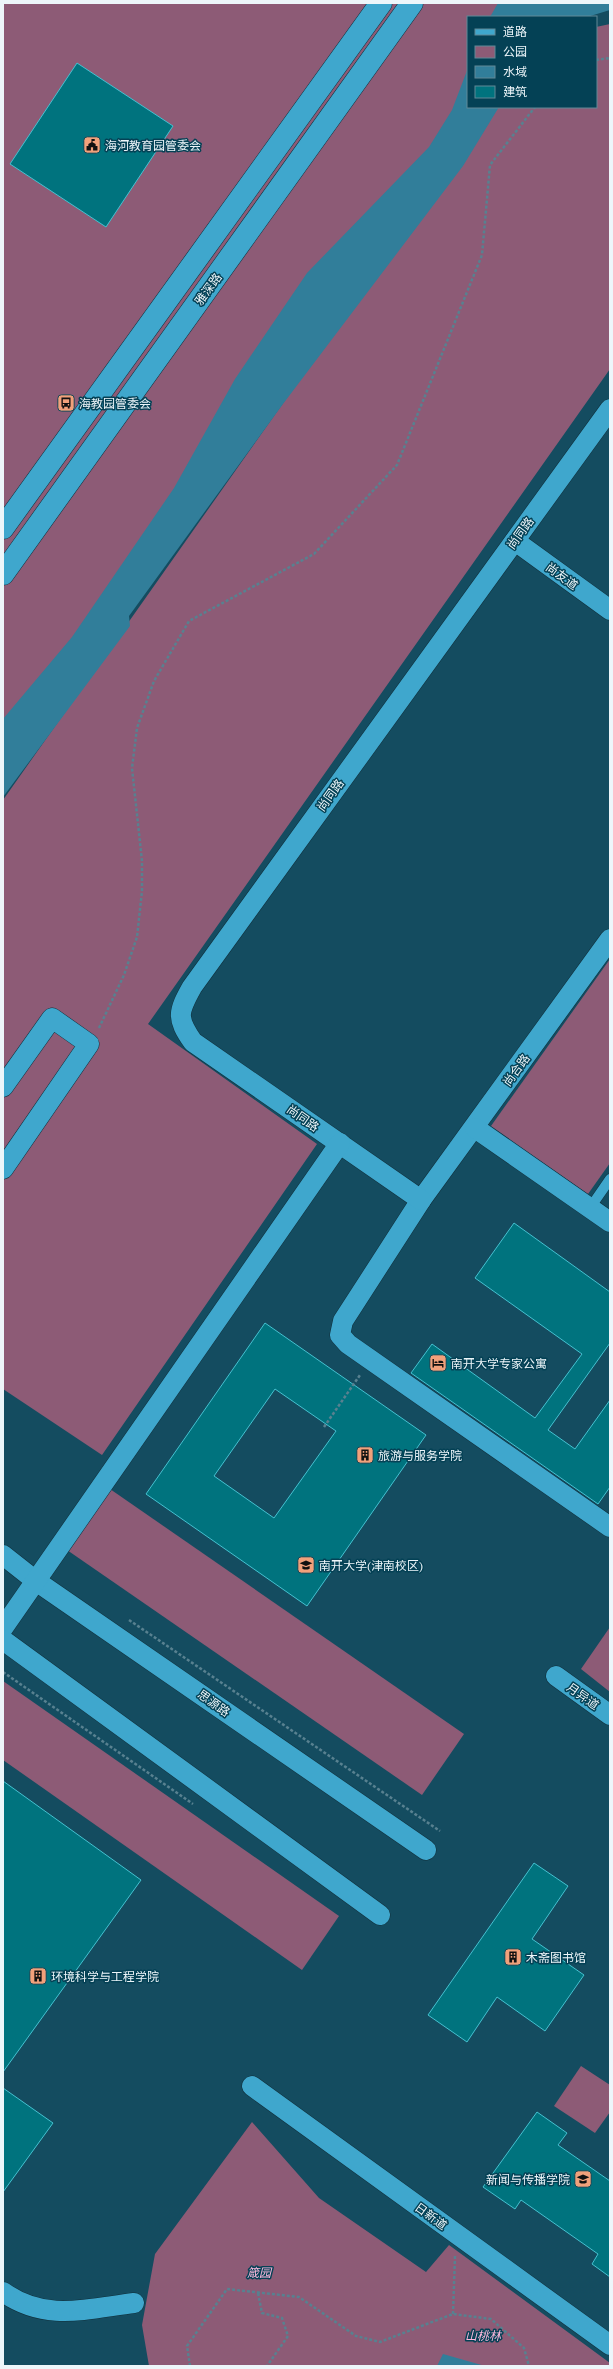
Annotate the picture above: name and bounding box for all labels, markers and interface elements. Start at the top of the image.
legend [467,16,597,108]
text: 道路 [503,24,527,39]
text: 公园 [503,44,527,59]
text: 水域 [503,64,527,79]
text: 建筑 [503,84,527,99]
public building icon: 海河教育园管委会 [82,135,102,155]
place label: 海河教育园管委会 [105,138,201,153]
street label: 雅深路 [191,270,225,308]
bus stop icon: 海教园管委会 [56,393,76,413]
place label: 海教园管委会 [79,396,151,411]
street label: 尚同路 [503,514,537,552]
street label: 尚友道 [543,559,581,593]
street label: 尚同路 [313,776,347,814]
street label: 尚合路 [499,1051,533,1089]
street label: 尚同路 [284,1102,322,1134]
hotel icon: 南开大学专家公寓 [428,1353,448,1373]
place label: 南开大学专家公寓 [451,1356,547,1371]
building icon: 旅游与服务学院 [355,1445,375,1465]
place label: 旅游与服务学院 [378,1448,462,1463]
school or university icon: 南开大学(津南校区) [296,1555,316,1575]
place label: 南开大学(津南校区) [319,1558,423,1573]
street label: 月异道 [564,1680,602,1712]
street label: 思源路 [195,1687,233,1719]
building icon: 木斋图书馆 [503,1947,523,1967]
place label: 木斋图书馆 [526,1950,586,1965]
building icon: 环境科学与工程学院 [28,1966,48,1986]
place label: 环境科学与工程学院 [51,1969,159,1984]
school or university icon: 新闻与传播学院 [573,2169,593,2189]
place label: 新闻与传播学院 [486,2172,570,2187]
street label: 日新道 [412,2199,450,2233]
park label: 箴园 [247,2265,273,2280]
park label: 山桃林 [465,2328,503,2343]

